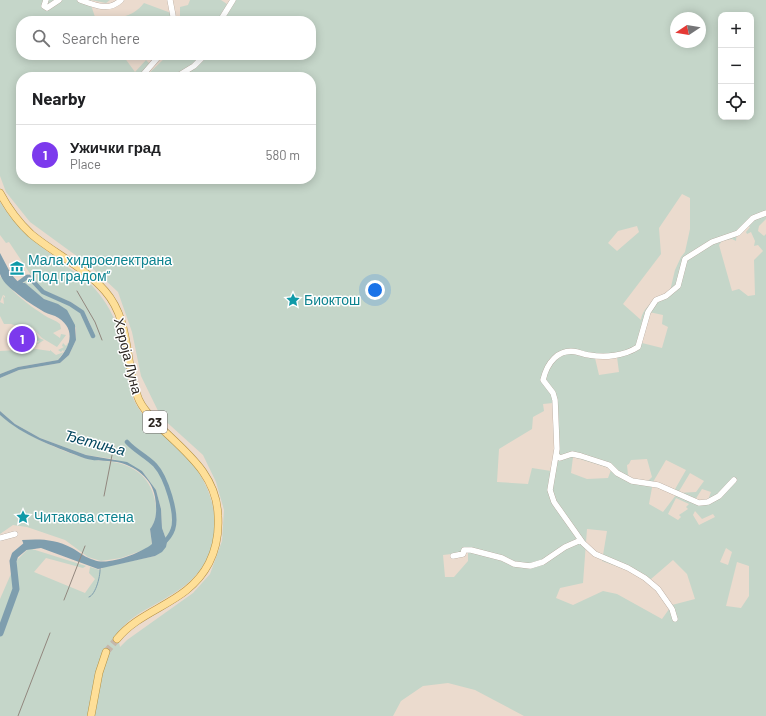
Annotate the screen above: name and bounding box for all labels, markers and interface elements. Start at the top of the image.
north arrow [670,12,706,48]
map controls [718,12,754,120]
button: + [718,12,754,48]
search box [16,16,316,60]
icon: search [30,27,52,49]
text: Search here [62,29,140,47]
button: − [718,48,754,84]
button: locate [718,84,754,120]
text: Nearby [32,88,86,108]
text: Ужички град [70,138,161,156]
text: 1 [43,147,47,163]
text: 580 m [266,147,300,163]
text: Place [70,156,101,172]
place label: Мала хидроелектрана „Под градом” [28,251,172,284]
museum icon: Мала хидроелектрана „Под градом” [9,260,25,276]
your location [365,280,385,300]
place label: Биоктош [304,291,360,308]
place icon: Биоктош [285,292,301,308]
street label: Хероја Луна [111,316,146,396]
pin: 1 [9,324,35,354]
road number: 23 [143,411,167,433]
water label: Ђетиња [63,425,128,459]
place label: Читакова стена [34,508,134,525]
place icon: Читакова стена [15,509,31,525]

